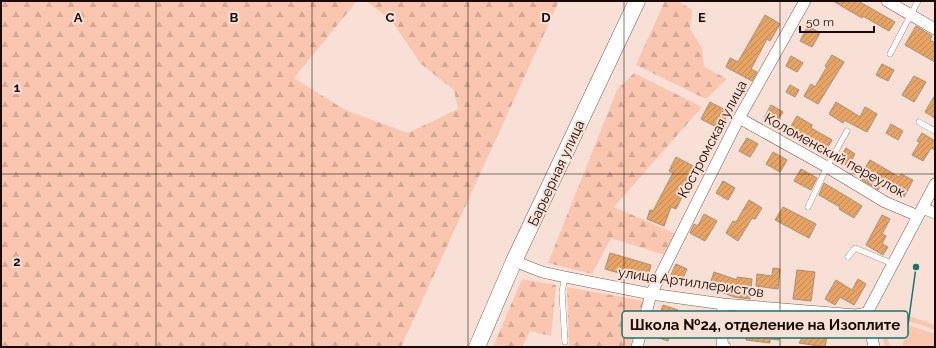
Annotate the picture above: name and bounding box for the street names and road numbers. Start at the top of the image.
street label: Костромская улица [674,78,750,200]
street label: Коломенский переулок [762,110,908,200]
street label: Барьерная улица [524,118,588,228]
street label: улица Артиллеристов [617,264,765,300]

